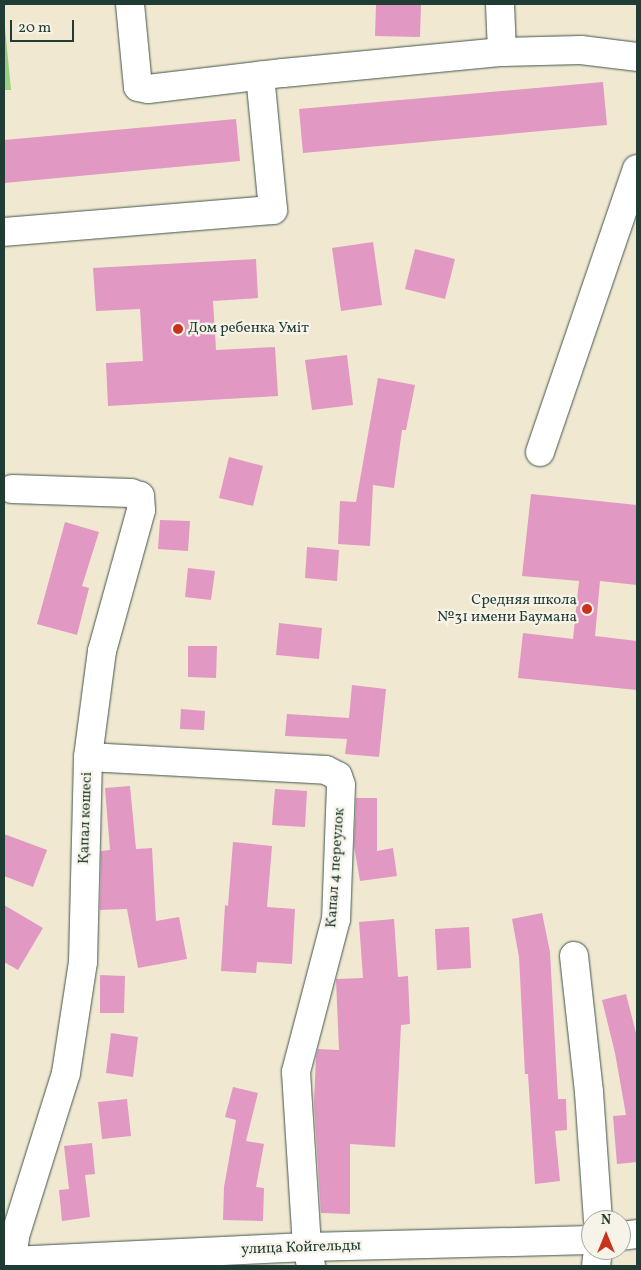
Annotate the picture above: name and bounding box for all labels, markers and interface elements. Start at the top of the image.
scale bar [12,10,76,42]
text: 20 m [18,18,51,39]
place label: Дом ребенка Умiт [188,320,309,338]
marker: Дом ребенка Умiт [172,323,184,335]
place label: Средняя школа №31 имени Баумана [437,591,577,626]
marker: Средняя школа №31 имени Баумана [581,603,593,615]
street label: Қапал көшесі [75,772,97,864]
street label: Капал 4 переулок [323,807,349,929]
north arrow [581,1210,631,1260]
text: N [601,1211,611,1230]
street label: улица Койгельды [241,1237,361,1259]

